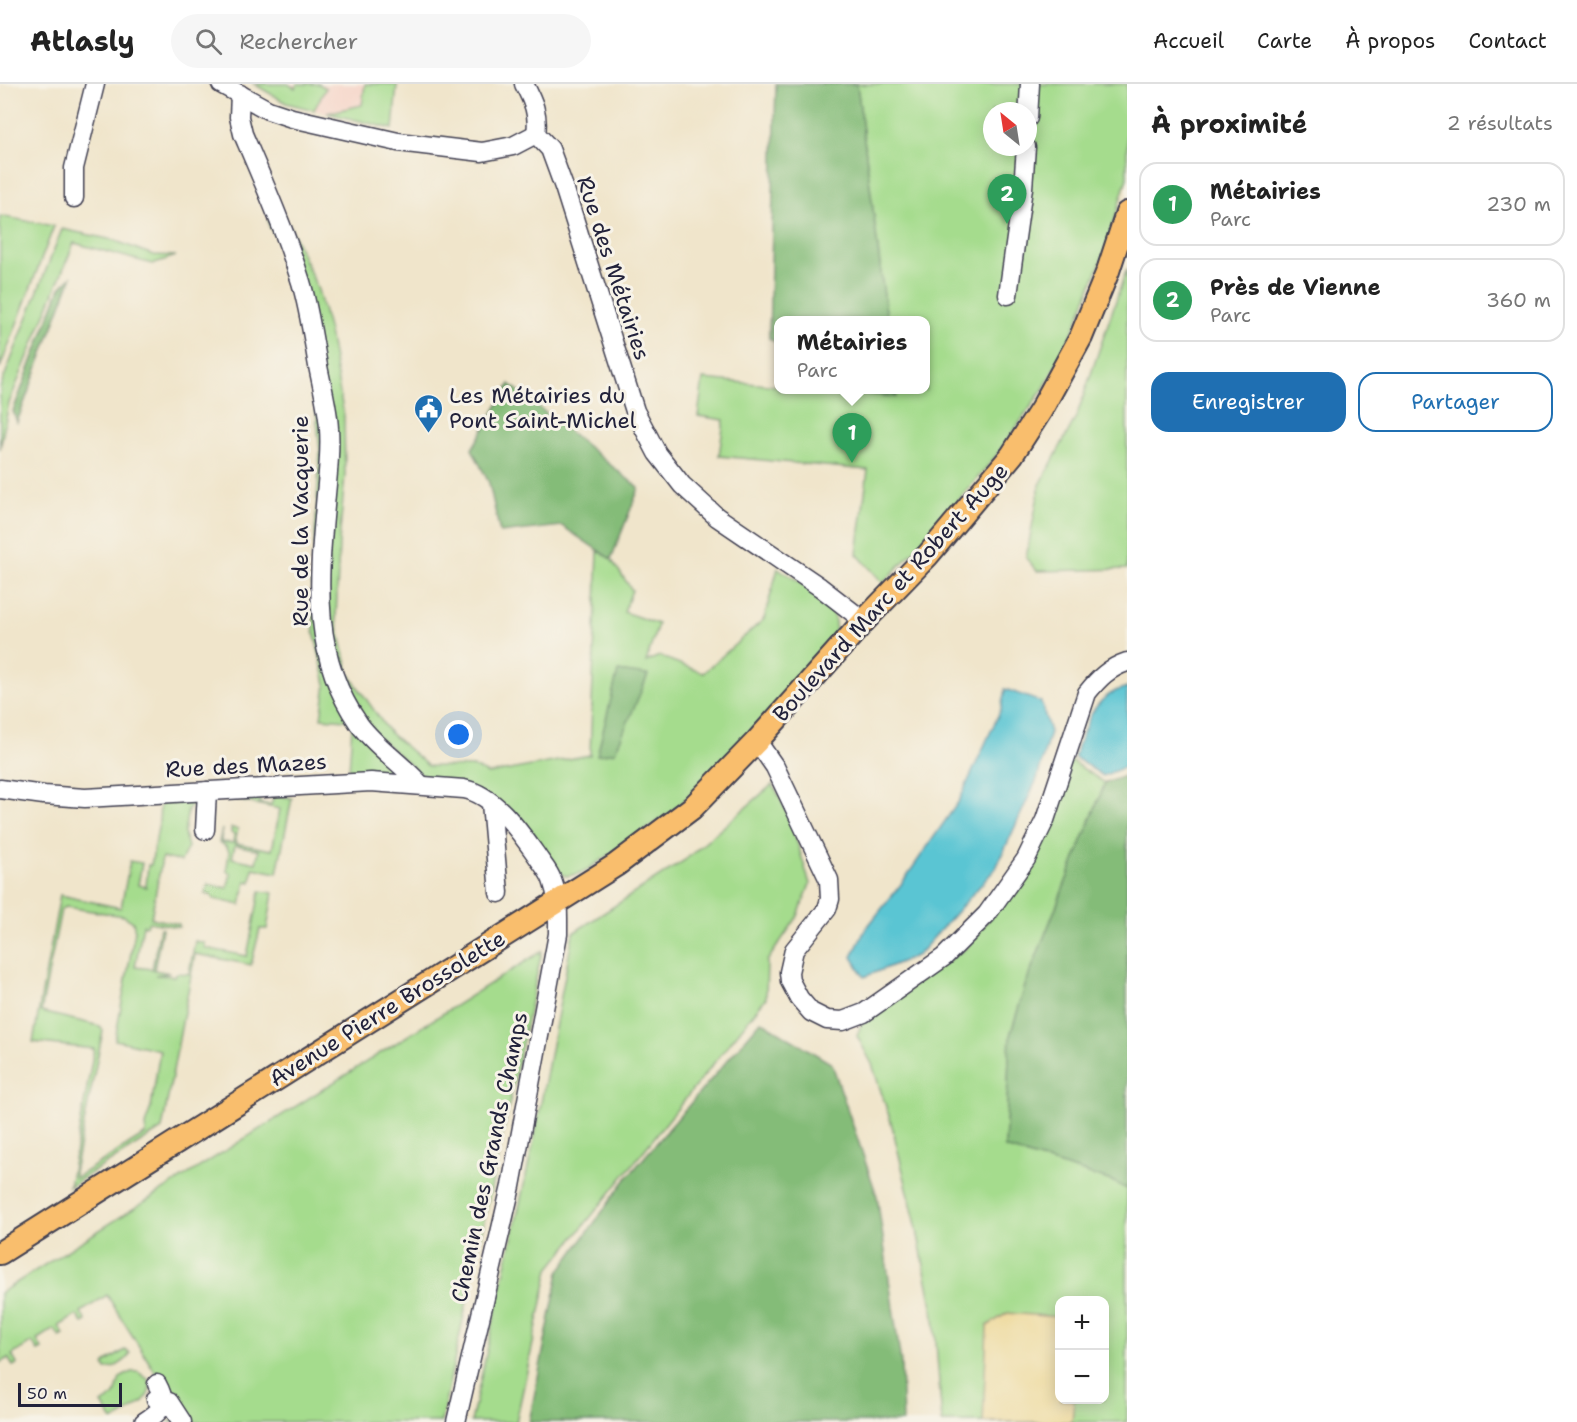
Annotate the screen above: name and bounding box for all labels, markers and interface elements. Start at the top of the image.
search box [171,14,591,68]
text: Atlasly [30,22,135,60]
icon: search [192,25,225,58]
text: Rechercher [240,27,358,56]
text: Accueil [1153,27,1224,55]
text: Carte [1257,27,1312,55]
text: À propos [1345,27,1435,55]
text: Contact [1468,27,1547,55]
north arrow [983,102,1037,156]
text: À proximité [1151,106,1307,141]
text: 2 résultats [1447,110,1553,136]
street label: Rue des Métairies [570,173,657,364]
pin: 2 [988,174,1026,224]
text: Métairies [1210,177,1321,206]
text: 1 [1168,191,1177,217]
text: 230 m [1486,191,1551,217]
text: Parc [1210,206,1251,232]
text: Près de Vienne [1210,273,1381,302]
text: 2 [1166,287,1180,313]
text: 360 m [1486,287,1551,313]
text: Parc [1210,302,1251,328]
popup [774,316,930,394]
text: Métairies [797,328,907,357]
text: Parc [797,357,838,383]
button: Enregistrer [1151,372,1346,432]
button: Partager [1358,372,1553,432]
place label: Les Métairies du Pont Saint-Michel [449,381,637,435]
public building icon: Les Métairies du Pont Saint-Michel [412,392,444,434]
pin: 1 [832,414,872,463]
street label: Rue de la Vacquerie [286,415,315,627]
street label: Boulevard Marc et Robert Auge [766,457,1014,728]
your location [444,720,473,749]
street label: Rue des Mazes [165,747,328,784]
street label: Avenue Pierre Brossolette [264,924,511,1093]
street label: Chemin des Grands Champs [445,1009,534,1305]
map controls [1055,1296,1109,1404]
button: + [1055,1296,1109,1350]
button: − [1055,1350,1109,1404]
scale bar [18,1380,122,1408]
text: 50 m [27,1383,67,1404]

